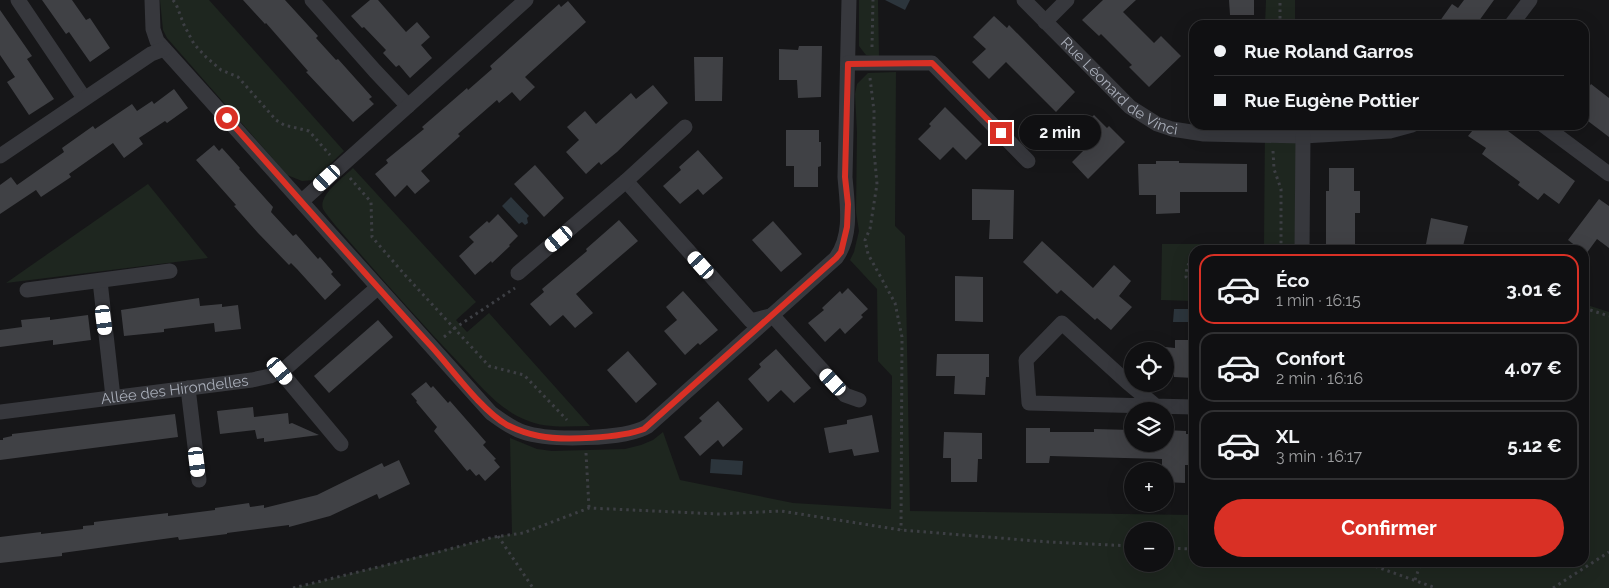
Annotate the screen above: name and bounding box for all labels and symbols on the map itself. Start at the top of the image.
street label: Rue Léonard de Vinci [1057,33,1179,139]
route start [216,107,238,129]
callout: 2 min [1018,116,1101,150]
route end [990,122,1012,144]
car [310,162,343,194]
car [542,224,575,254]
car [685,249,716,281]
car [94,304,113,336]
car [264,355,295,387]
car [817,366,848,398]
street label: Allée des Hirondelles [100,372,249,408]
car [187,446,206,478]

